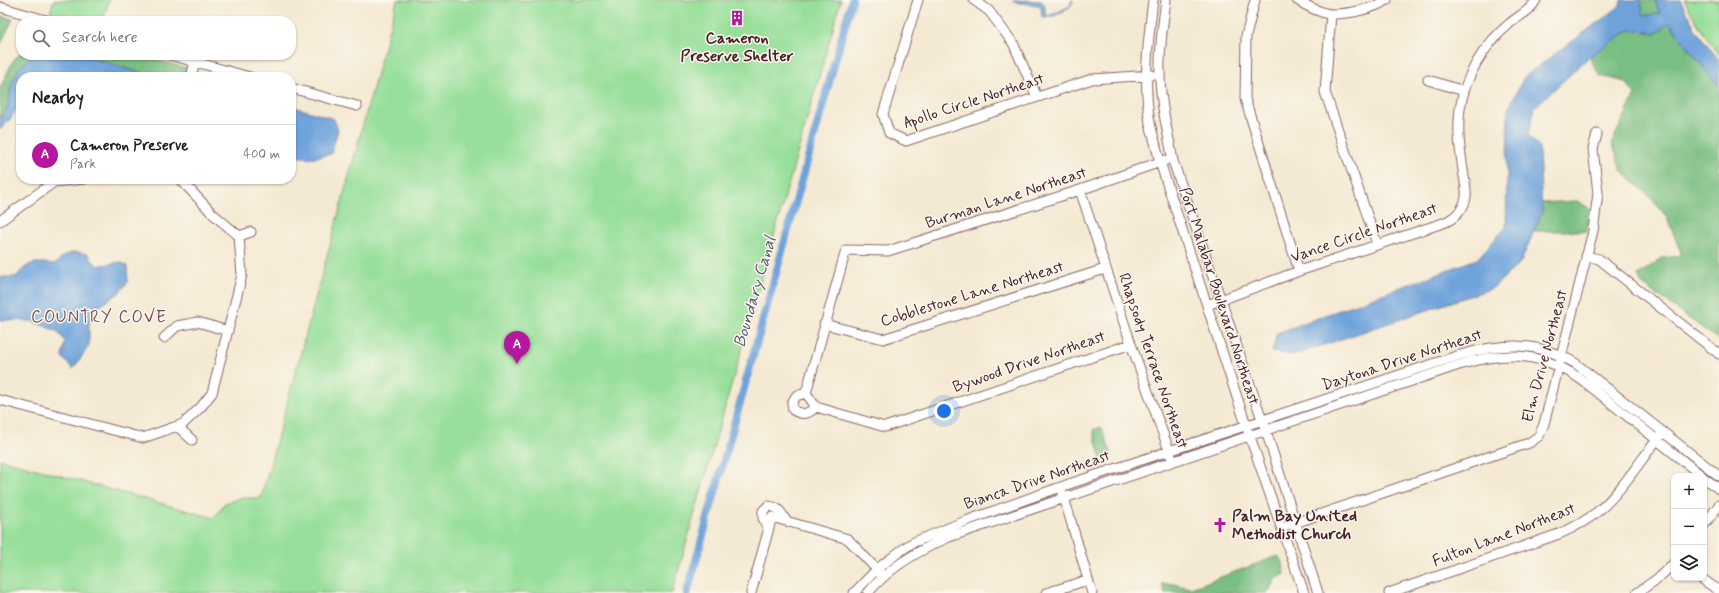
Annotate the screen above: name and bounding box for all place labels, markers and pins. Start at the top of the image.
building icon: Cameron Preserve Shelter [728,9,746,27]
place label: Cameron Preserve Shelter [681,28,794,67]
pin: A [504,331,530,364]
place label: Palm Bay United Methodist Church [1232,506,1357,545]
church icon: Palm Bay United Methodist Church [1211,516,1229,534]

